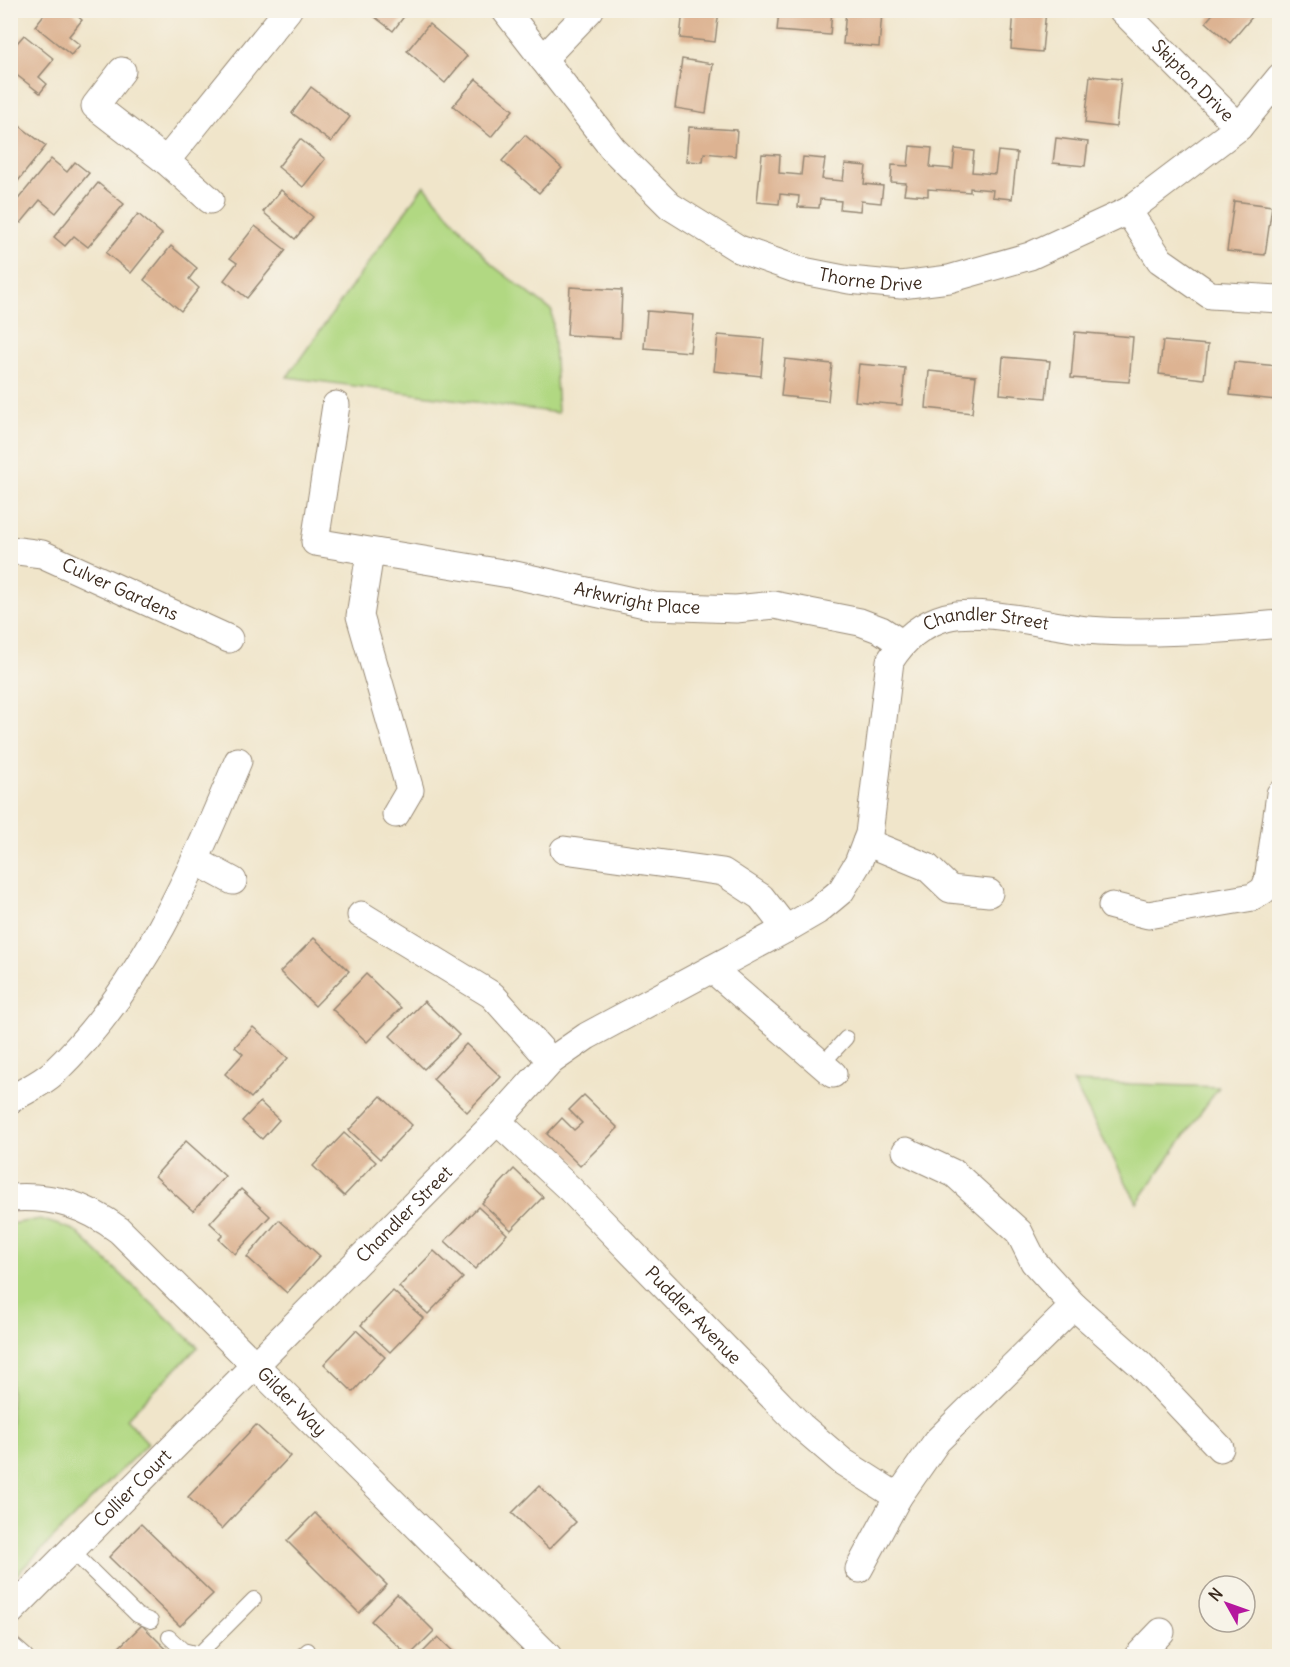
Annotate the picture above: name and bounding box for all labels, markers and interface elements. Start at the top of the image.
street label: Skipton Drive [1147,34,1239,126]
street label: Thorne Drive [817,262,924,296]
street label: Culver Gardens [58,553,182,625]
street label: Arkwright Place [572,577,701,619]
street label: Chandler Street [919,602,1051,636]
street label: Chandler Street [351,1161,457,1267]
street label: Puddler Avenue [640,1261,746,1369]
street label: Gilder Way [253,1362,332,1441]
street label: Collier Court [88,1444,176,1532]
north arrow [1197,1574,1257,1634]
text: N [1204,1584,1227,1605]

